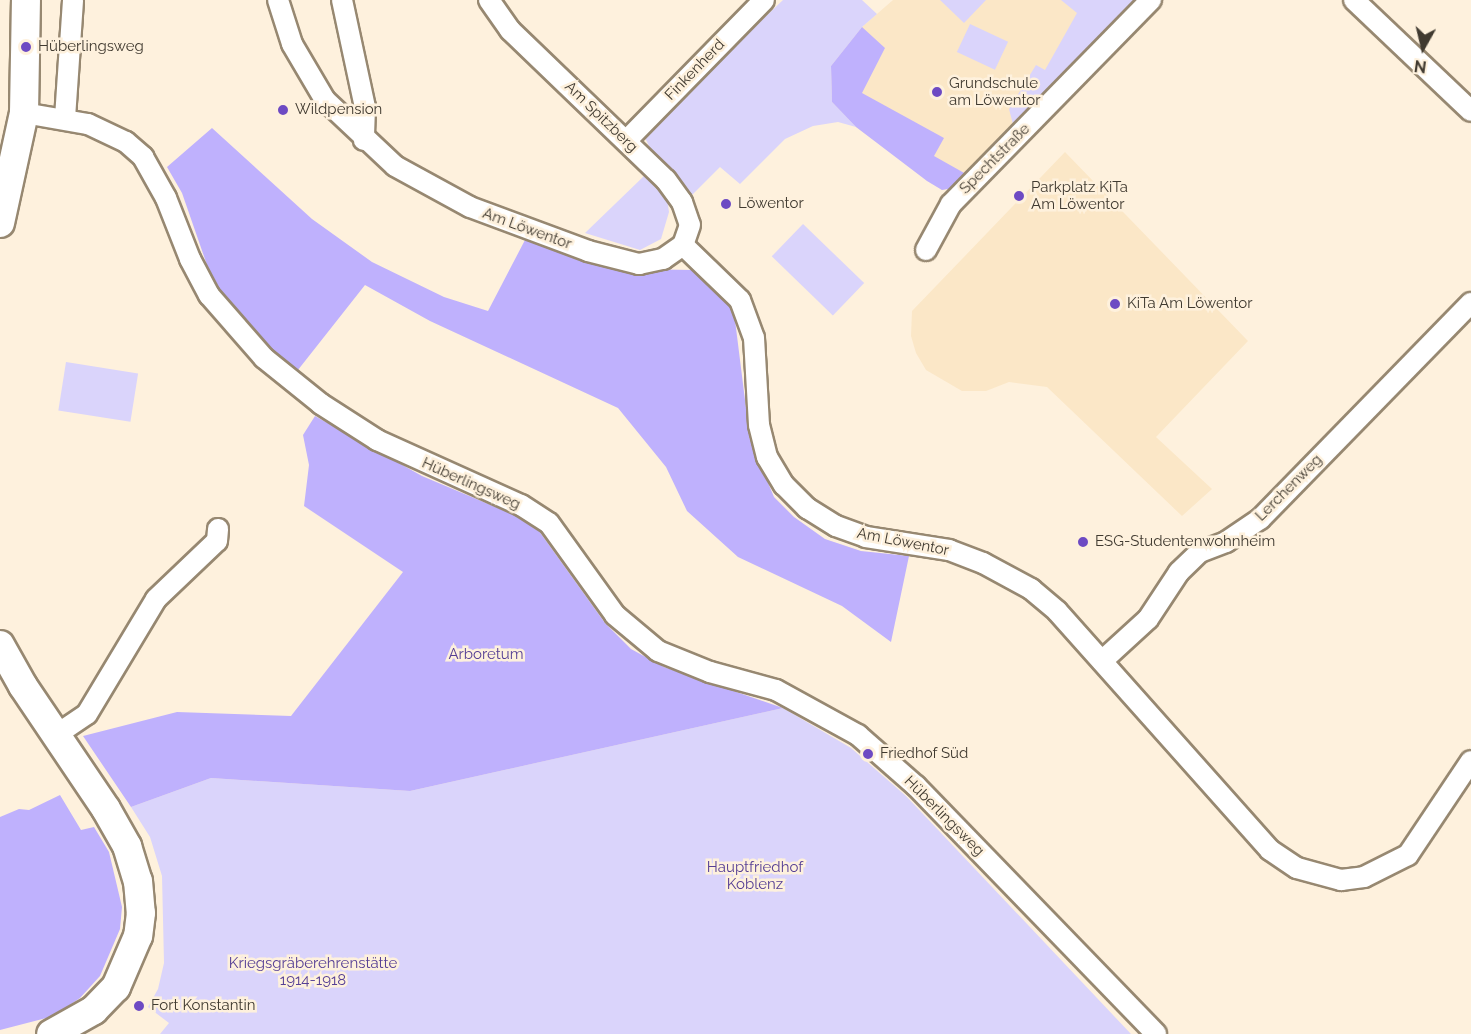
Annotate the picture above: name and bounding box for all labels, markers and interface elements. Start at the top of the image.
north arrow [1393,18,1453,78]
street label: Finkenherd [661,36,729,104]
place label: Hüberlingsweg [38,38,144,56]
marker: Hüberlingsweg [19,40,33,54]
text: N [1413,56,1428,77]
place label: Grundschule am Löwentor [949,74,1040,109]
street label: Am Spitzberg [561,78,641,156]
marker: Grundschule am Löwentor [930,85,944,99]
place label: Wildpension [295,101,382,119]
marker: Wildpension [276,103,290,117]
street label: Spechtstraße [956,120,1034,198]
place label: Parkplatz KiTa Am Löwentor [1031,178,1128,213]
marker: Parkplatz KiTa Am Löwentor [1012,189,1026,203]
place label: Löwentor [738,195,804,213]
marker: Löwentor [719,197,733,211]
street label: Am Löwentor [480,205,574,253]
place label: KiTa Am Löwentor [1127,295,1253,313]
marker: KiTa Am Löwentor [1108,297,1122,311]
street label: Lerchenweg [1252,451,1326,525]
street label: Hüberlingsweg [419,454,523,514]
street label: Am Löwentor [855,524,951,560]
place label: ESG-Studentenwohnheim [1095,533,1275,551]
marker: ESG-Studentenwohnheim [1076,535,1090,549]
park label: Arboretum [448,646,524,664]
place label: Friedhof Süd [880,745,969,763]
marker: Friedhof Süd [861,747,875,761]
street label: Hüberlingsweg [900,772,988,860]
park label: Hauptfriedhof Koblenz [707,858,803,893]
park label: Kriegsgräberehrenstätte 1914-1918 [229,954,397,989]
place label: Fort Konstantin [151,997,255,1015]
marker: Fort Konstantin [132,999,146,1013]

